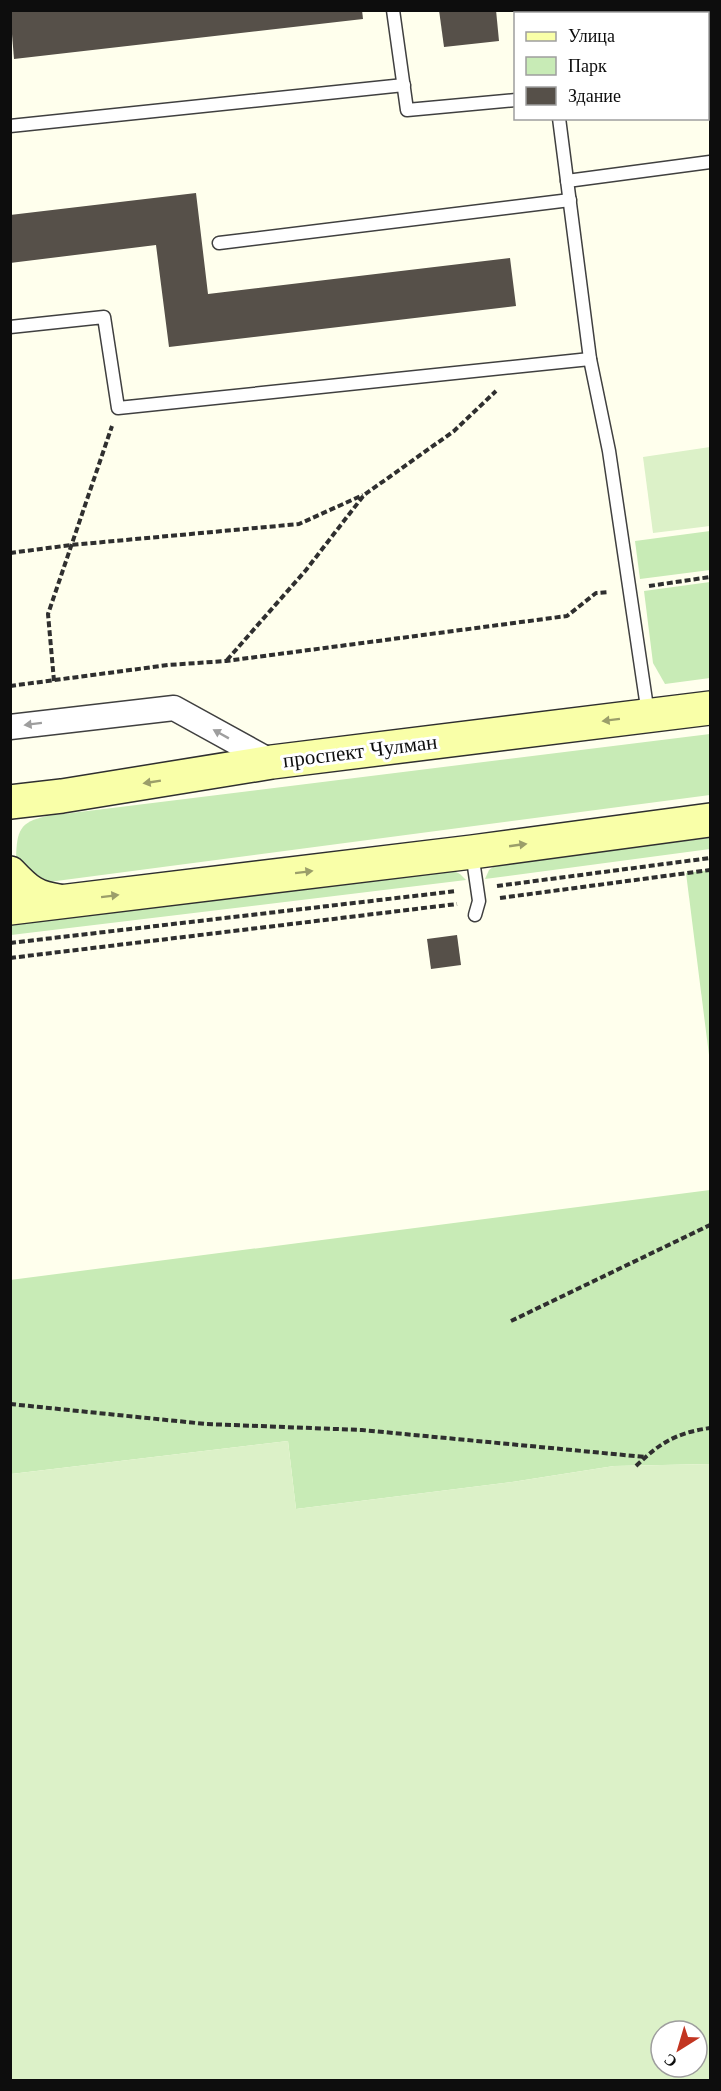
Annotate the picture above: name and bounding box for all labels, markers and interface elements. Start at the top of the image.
legend [514,12,709,120]
text: Улица [568,25,615,47]
text: Парк [568,55,607,77]
text: Здание [568,85,621,107]
one-way arrow [601,715,620,725]
one-way arrow [24,719,43,729]
one-way arrow [212,729,229,739]
street label: проспект Чулман [281,729,439,773]
one-way arrow [142,777,161,786]
one-way arrow [509,841,528,850]
one-way arrow [294,867,313,877]
one-way arrow [101,891,120,901]
north arrow [649,2019,709,2079]
text: С [659,2050,681,2072]

